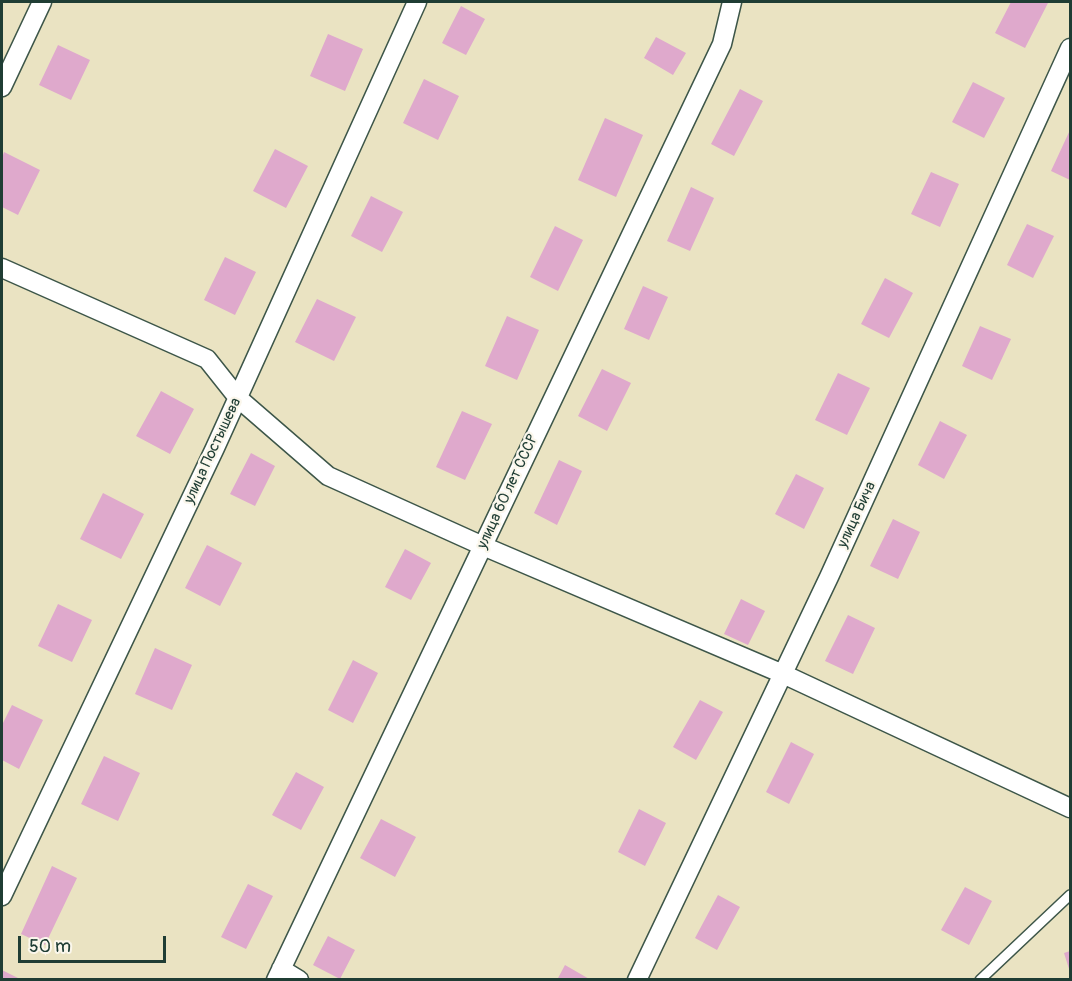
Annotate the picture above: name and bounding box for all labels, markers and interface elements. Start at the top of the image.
street label: улица Постышева [181,395,245,507]
street label: улица 60 лет СССР [474,432,542,552]
street label: улица Бича [834,479,880,551]
scale bar [21,924,170,962]
text: 50 m [29,935,71,958]

